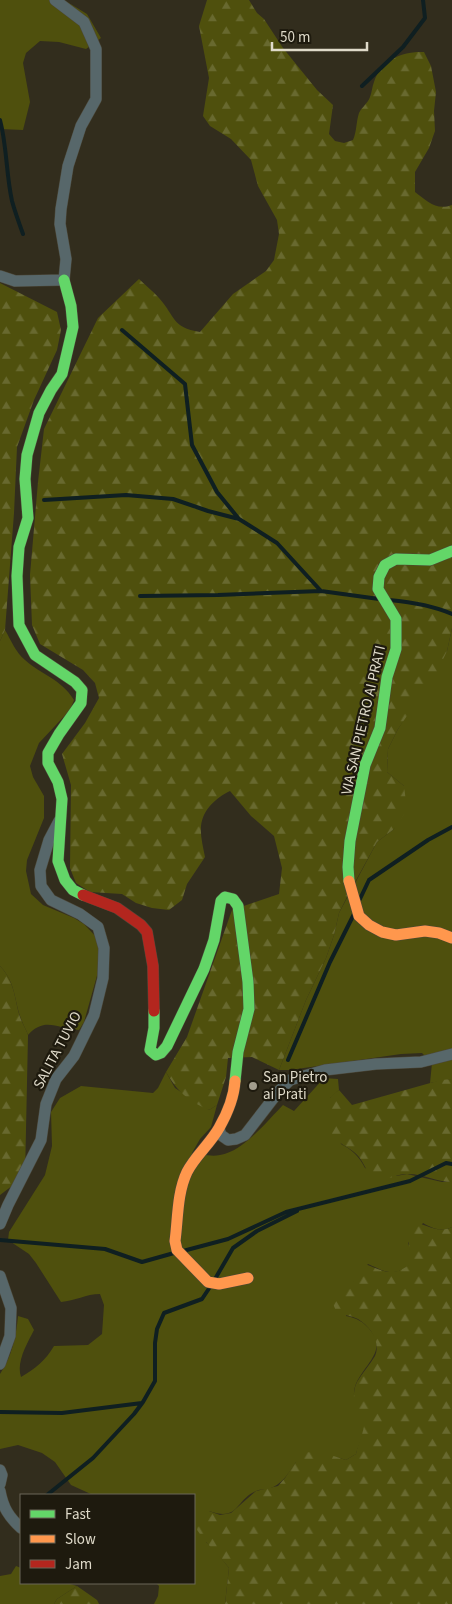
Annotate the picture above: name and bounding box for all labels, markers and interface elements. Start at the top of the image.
scale bar [272,20,367,52]
text: 50 m [280,27,310,48]
street label: VIA SAN PIETRO AI PRATI [336,643,391,797]
street label: SALITA TUVIO [28,1008,87,1093]
place label: San Pietro ai Prati [263,1067,328,1105]
marker: San Pietro ai Prati [247,1080,259,1092]
legend [20,1494,195,1584]
text: Fast [65,1504,91,1525]
text: Slow [65,1529,96,1550]
text: Jam [65,1554,92,1575]

